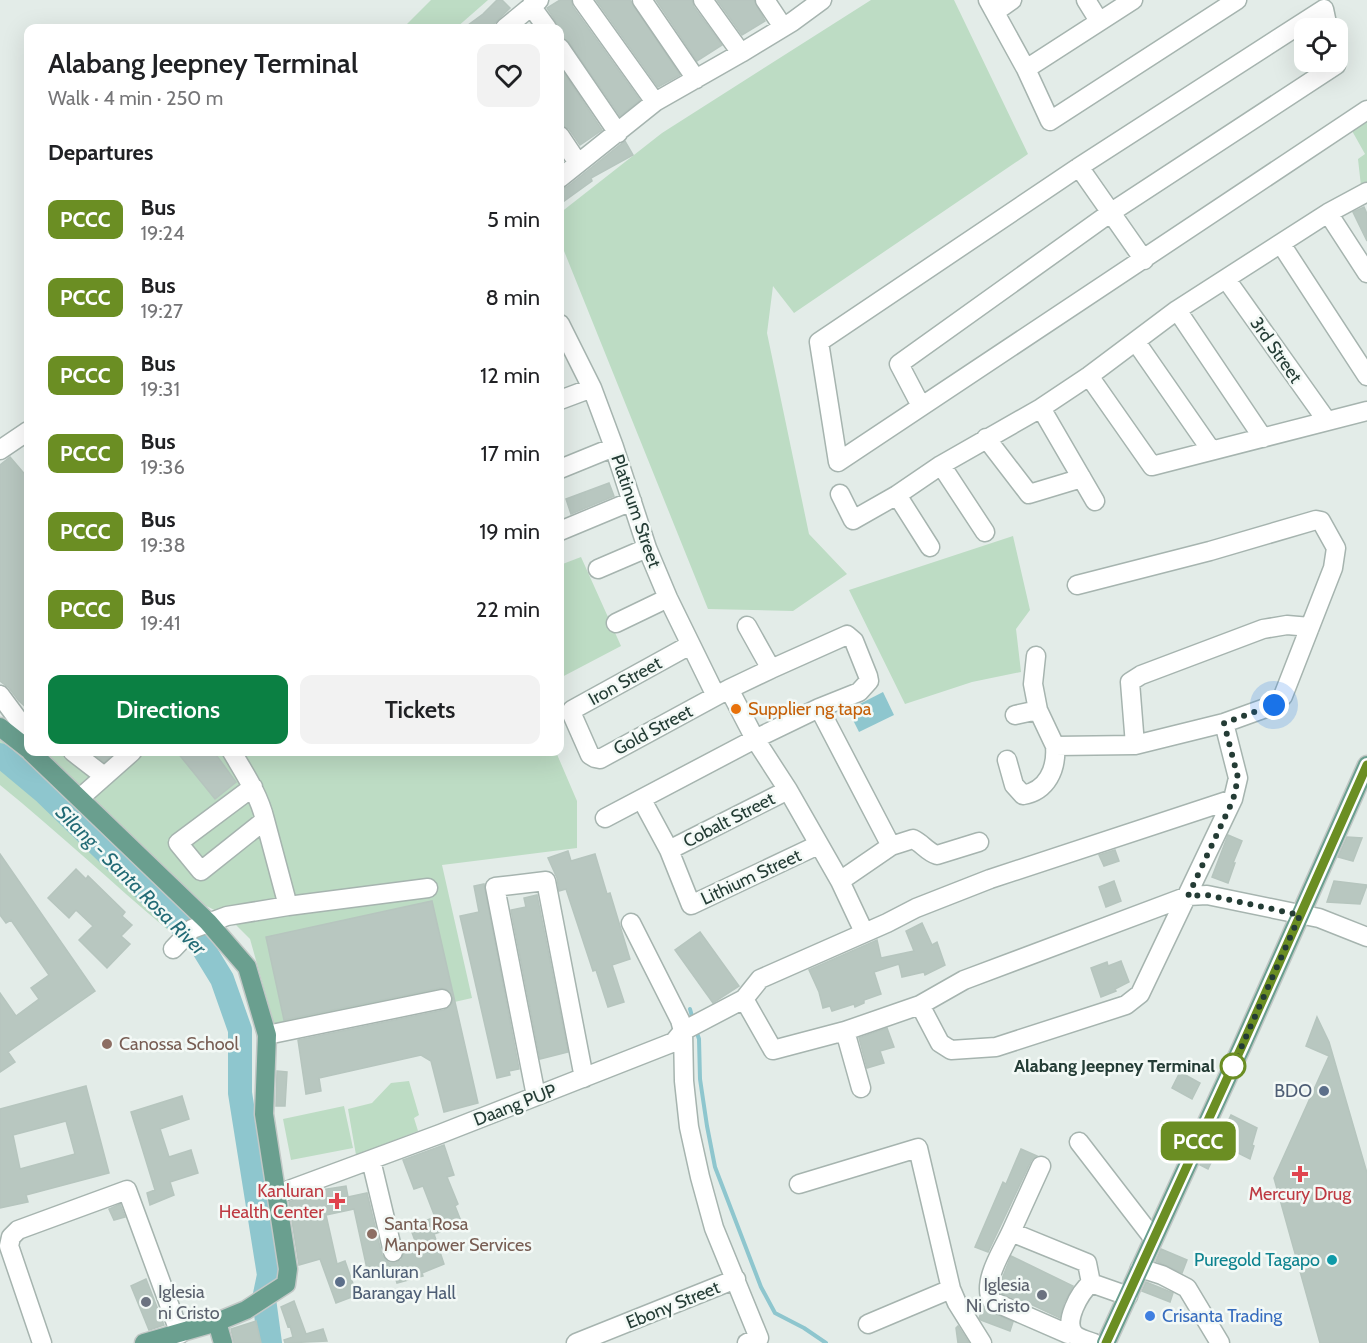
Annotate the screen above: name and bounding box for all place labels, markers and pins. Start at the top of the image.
place label: Supplier ng tapa [748,698,872,720]
marker: Supplier ng tapa [729,702,743,716]
place label: Canossa School [119,1033,240,1055]
marker: Canossa School [100,1037,114,1051]
marker: Alabang Jeepney Terminal [1220,1053,1246,1079]
place label: Alabang Jeepney Terminal [1014,1055,1215,1077]
place label: BDO [1274,1080,1312,1102]
marker: BDO [1317,1084,1331,1098]
marker: Mercury Drug [1293,1167,1307,1181]
place label: Kanluran Health Center [219,1180,324,1223]
place label: Mercury Drug [1249,1183,1352,1205]
marker: Kanluran Health Center [328,1192,346,1210]
place label: Santa Rosa Manpower Services [384,1213,532,1256]
marker: Santa Rosa Manpower Services [365,1227,379,1241]
place label: Puregold Tagapo [1194,1249,1320,1271]
marker: Puregold Tagapo [1325,1253,1339,1267]
place label: Kanluran Barangay Hall [352,1261,456,1304]
place label: Iglesia Ni Cristo [966,1274,1030,1317]
marker: Kanluran Barangay Hall [333,1275,347,1289]
place label: Iglesia ni Cristo [158,1281,220,1324]
marker: Iglesia Ni Cristo [1035,1288,1049,1302]
marker: Iglesia ni Cristo [139,1295,153,1309]
place label: Crisanta Trading [1162,1305,1283,1327]
marker: Crisanta Trading [1143,1309,1157,1323]

